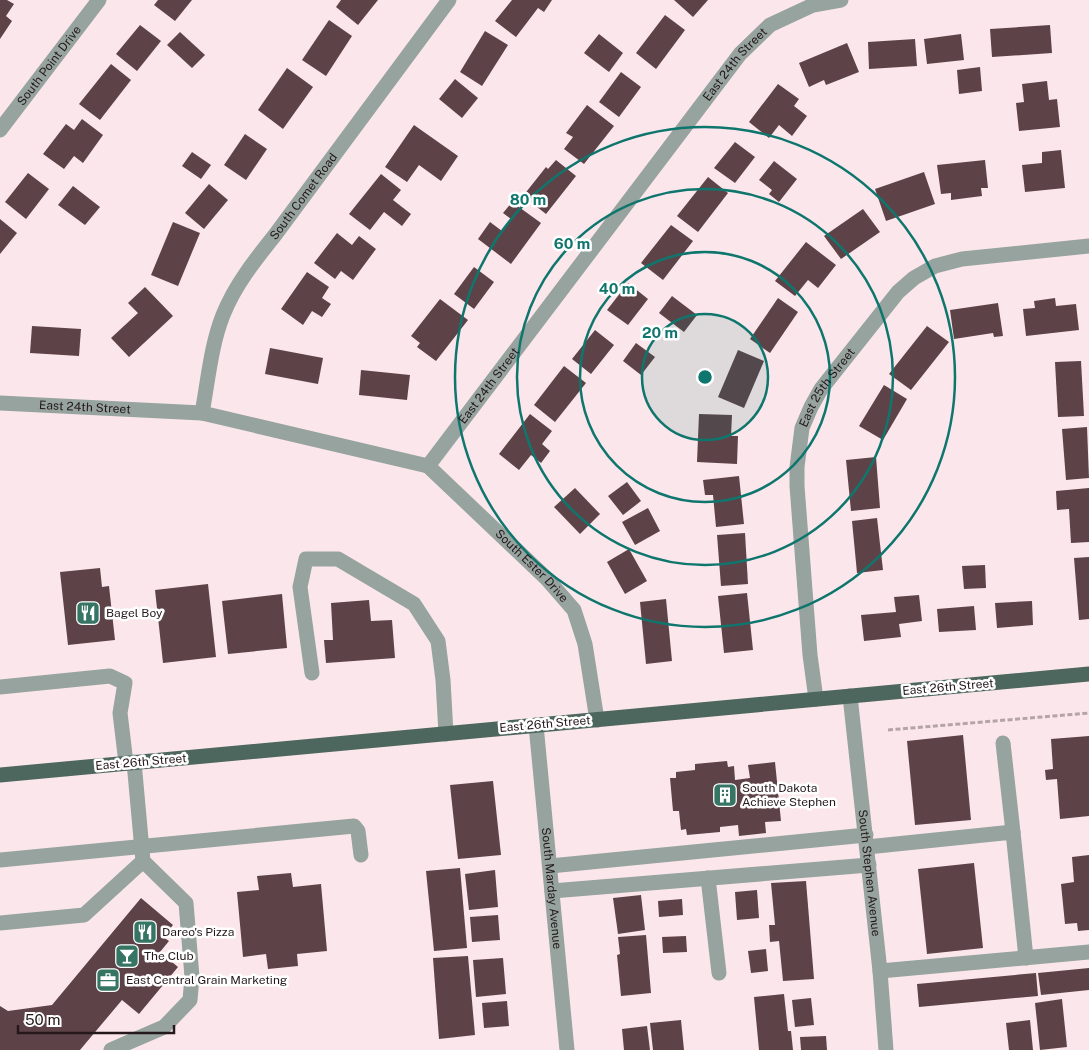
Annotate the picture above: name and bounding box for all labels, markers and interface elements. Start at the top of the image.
street label: South Point Drive [14,23,84,108]
street label: East 24th Street [700,25,770,104]
street label: South Comet Road [267,150,340,243]
text: 80 m [510,191,546,208]
text: 60 m [554,235,590,252]
text: 40 m [599,280,635,297]
text: 20 m [642,324,678,341]
street label: East 24th Street [455,345,522,427]
street label: East 25th Street [796,345,858,429]
centre of rings [696,368,714,386]
street label: East 24th Street [39,398,131,416]
street label: South Ester Drive [492,527,571,605]
restaurant icon: Bagel Boy [75,600,101,626]
place label: Bagel Boy [106,606,163,620]
street label: East 26th Street [902,676,995,698]
street label: East 26th Street [499,713,592,735]
street label: East 26th Street [95,751,188,773]
place label: South Dakota Achieve Stephen [742,781,836,809]
building icon: South Dakota Achieve Stephen [712,782,738,808]
street label: South Stephen Avenue [855,809,883,937]
street label: South Marday Avenue [539,827,564,950]
restaurant icon: Dareo's Pizza [132,919,158,945]
place label: Dareo's Pizza [162,925,234,939]
bar icon: The Club [114,943,140,969]
place label: The Club [144,949,194,963]
office icon: East Central Grain Marketing [95,967,121,993]
place label: East Central Grain Marketing [126,973,287,987]
scale bar [18,1002,174,1034]
text: 50 m [25,1011,60,1028]

